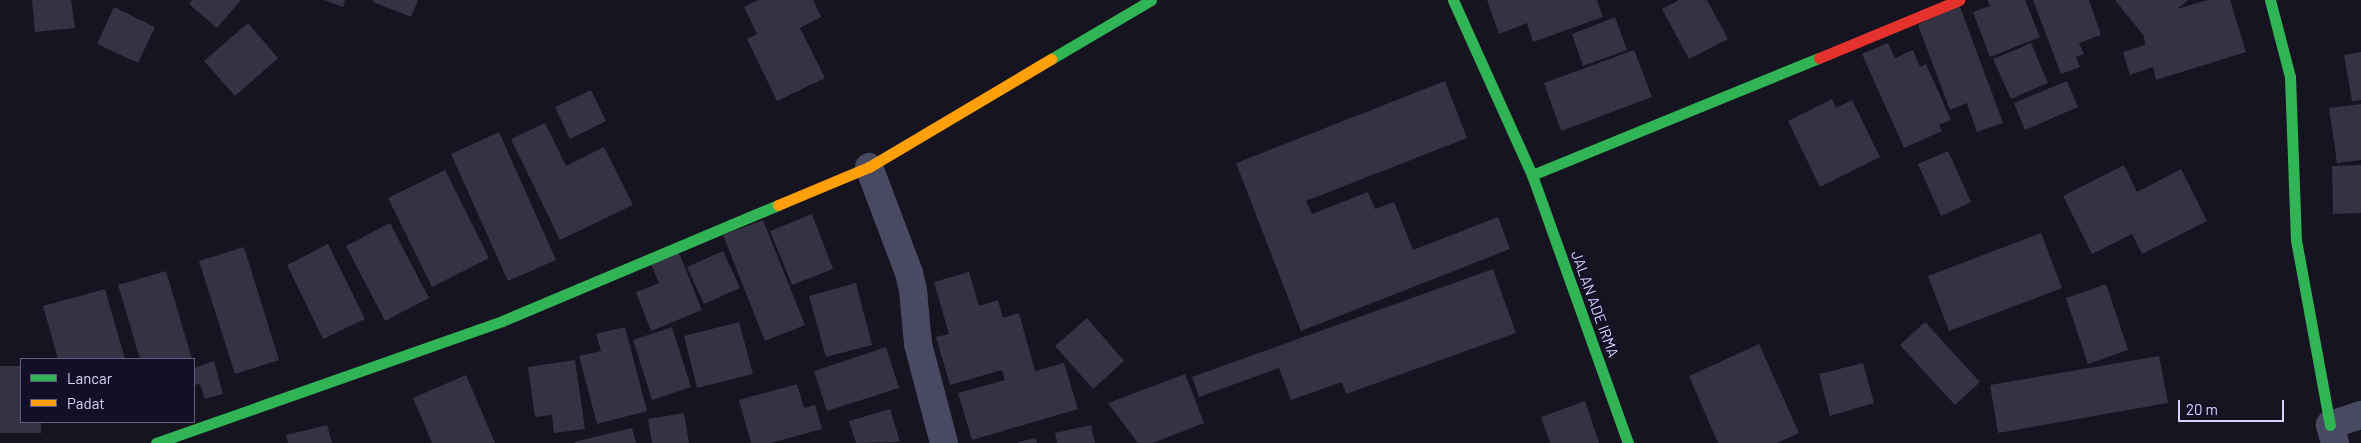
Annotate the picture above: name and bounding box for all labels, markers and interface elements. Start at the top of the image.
street label: JALAN ADE IRMA [1567,248,1623,360]
legend [20,358,195,423]
text: Lancar [67,369,112,387]
scale bar [2181,390,2287,422]
text: Padat [67,394,105,412]
text: 20 m [2186,400,2218,418]

